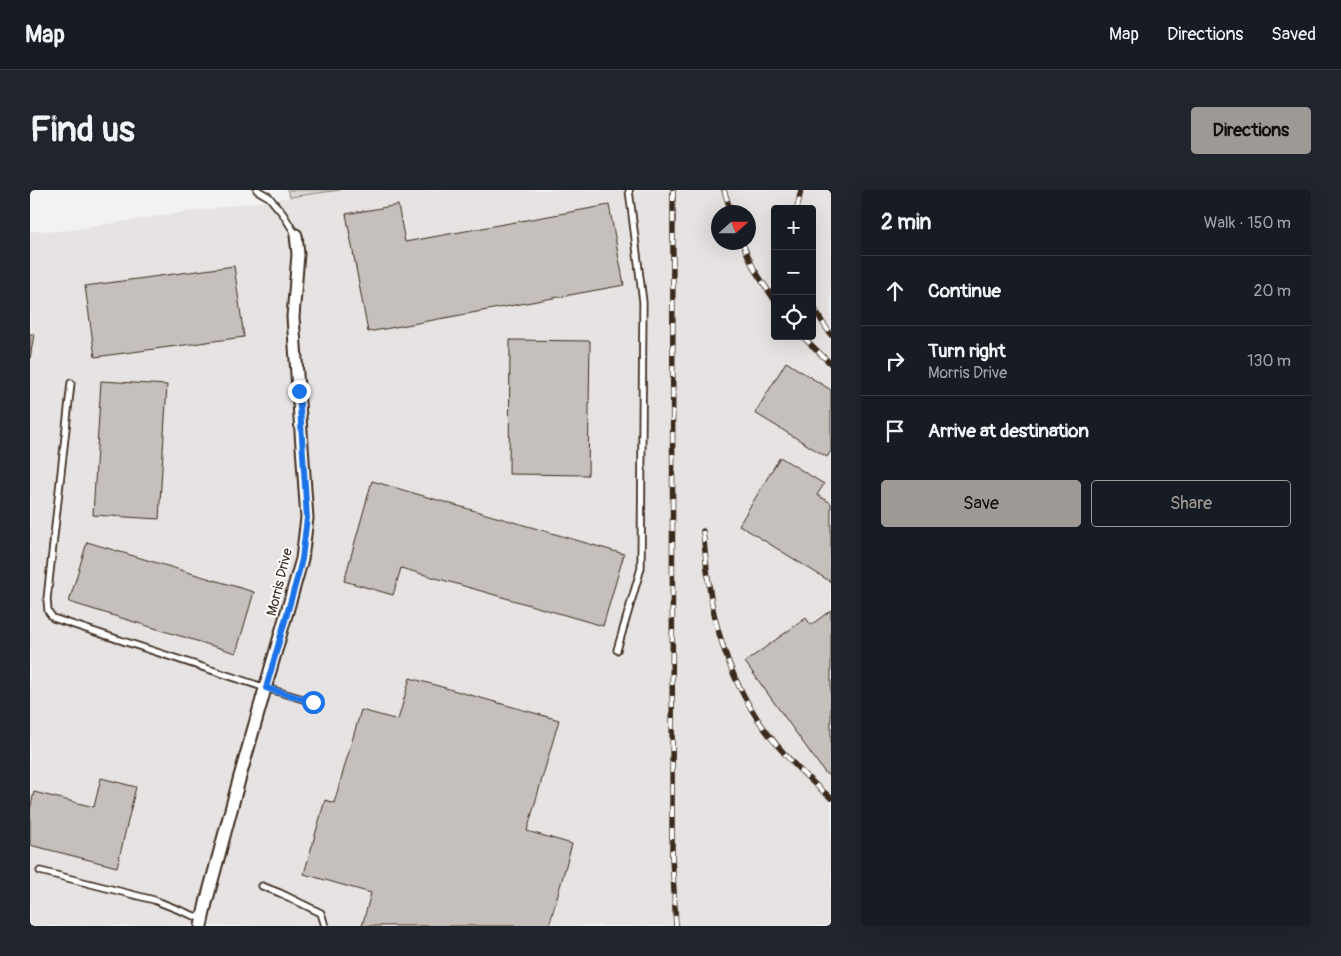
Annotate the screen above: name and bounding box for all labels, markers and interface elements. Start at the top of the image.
text: Map [25,20,65,49]
text: Map [1109,23,1139,46]
text: Directions [1167,23,1243,46]
text: Saved [1271,23,1316,46]
button: Directions [1191,107,1311,154]
text: Find us [30,108,135,152]
north arrow [711,205,756,250]
map controls [771,205,816,340]
button: + [771,205,816,250]
text: 2 min [881,209,931,236]
text: Walk · 150 m [1204,213,1291,233]
button: − [771,250,816,295]
icon: ahead [881,277,909,305]
text: Continue [928,279,1001,303]
text: 20 m [1253,281,1291,301]
button: locate [771,295,816,340]
text: Turn right [928,339,1006,363]
icon: right [881,347,909,375]
text: 130 m [1247,351,1291,371]
text: Morris Drive [928,363,1007,383]
route end [288,380,311,403]
icon: arrive [881,417,909,445]
text: Arrive at destination [928,419,1089,443]
button: Save [881,480,1081,527]
button: Share [1091,480,1291,527]
street label: Morris Drive [263,546,296,618]
route start [302,691,325,714]

